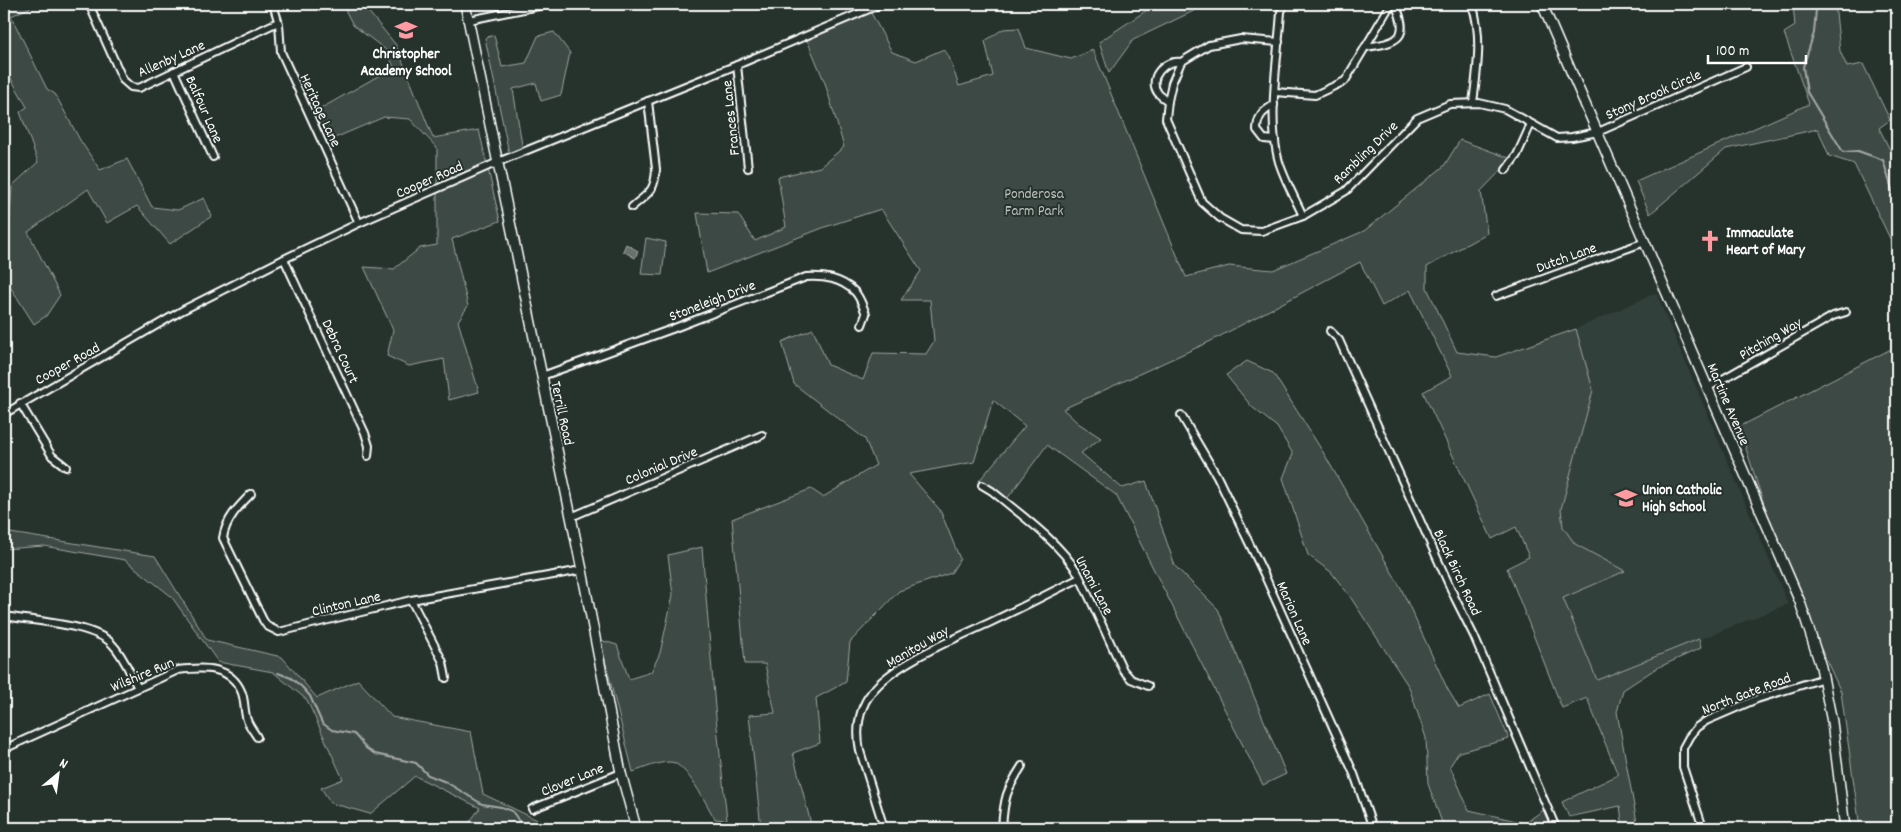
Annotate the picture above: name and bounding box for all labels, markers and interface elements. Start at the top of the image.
school or university icon: Christopher Academy School [393,17,419,43]
scale bar [1708,32,1806,64]
street label: Allenby Lane [135,35,209,84]
text: 100 m [1716,41,1749,63]
place label: Christopher Academy School [360,44,452,83]
street label: Stony Brook Circle [1602,65,1706,127]
street label: Heritage Lane [293,71,346,151]
street label: Balfour Lane [179,73,228,147]
street label: Frances Lane [717,79,747,156]
street label: Rambling Drive [1329,116,1404,190]
street label: Cooper Road [393,156,467,205]
park label: Ponderosa Farm Park [1004,184,1065,223]
place label: Immaculate Heart of Mary [1726,223,1806,262]
church icon: Immaculate Heart of Mary [1697,228,1723,254]
street label: Dutch Lane [1533,238,1600,280]
street label: Stoneleigh Drive [666,275,760,328]
street label: Pitching Way [1735,312,1807,367]
street label: Debra Court [315,316,364,388]
street label: Cooper Road [31,338,104,392]
street label: Martine Avenue [1700,360,1755,450]
street label: Terrill Road [544,379,579,448]
street label: Colonial Drive [622,442,702,492]
place label: Union Catholic High School [1642,480,1722,519]
school or university icon: Union Catholic High School [1613,485,1639,511]
street label: Black Birch Road [1427,526,1486,620]
street label: Unami Lane [1068,552,1118,620]
street label: Marion Lane [1269,578,1317,650]
street label: Clinton Lane [310,586,383,624]
street label: Manitou Way [882,620,954,675]
street label: Wilshire Run [108,653,178,699]
street label: North Gate Road [1699,668,1794,722]
north arrow [32,750,82,800]
text: N [55,754,71,775]
street label: Clover Lane [538,758,608,803]

